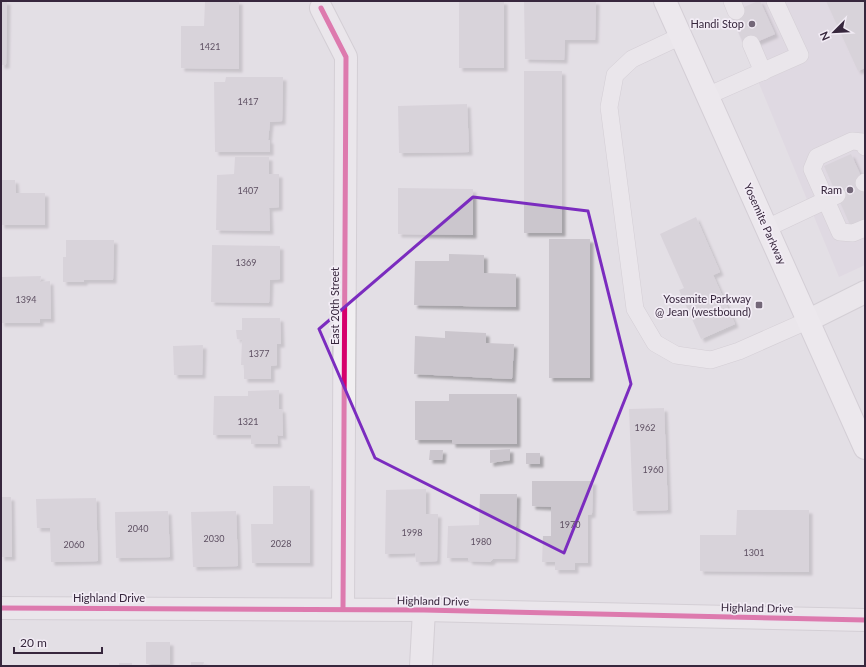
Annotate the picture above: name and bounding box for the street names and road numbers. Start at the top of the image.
street label: Yosemite Parkway [742,181,789,267]
street label: East 20th Street [328,267,341,345]
street label: Highland Drive [73,591,145,604]
street label: Highland Drive [397,593,469,608]
street label: Highland Drive [721,600,793,615]

